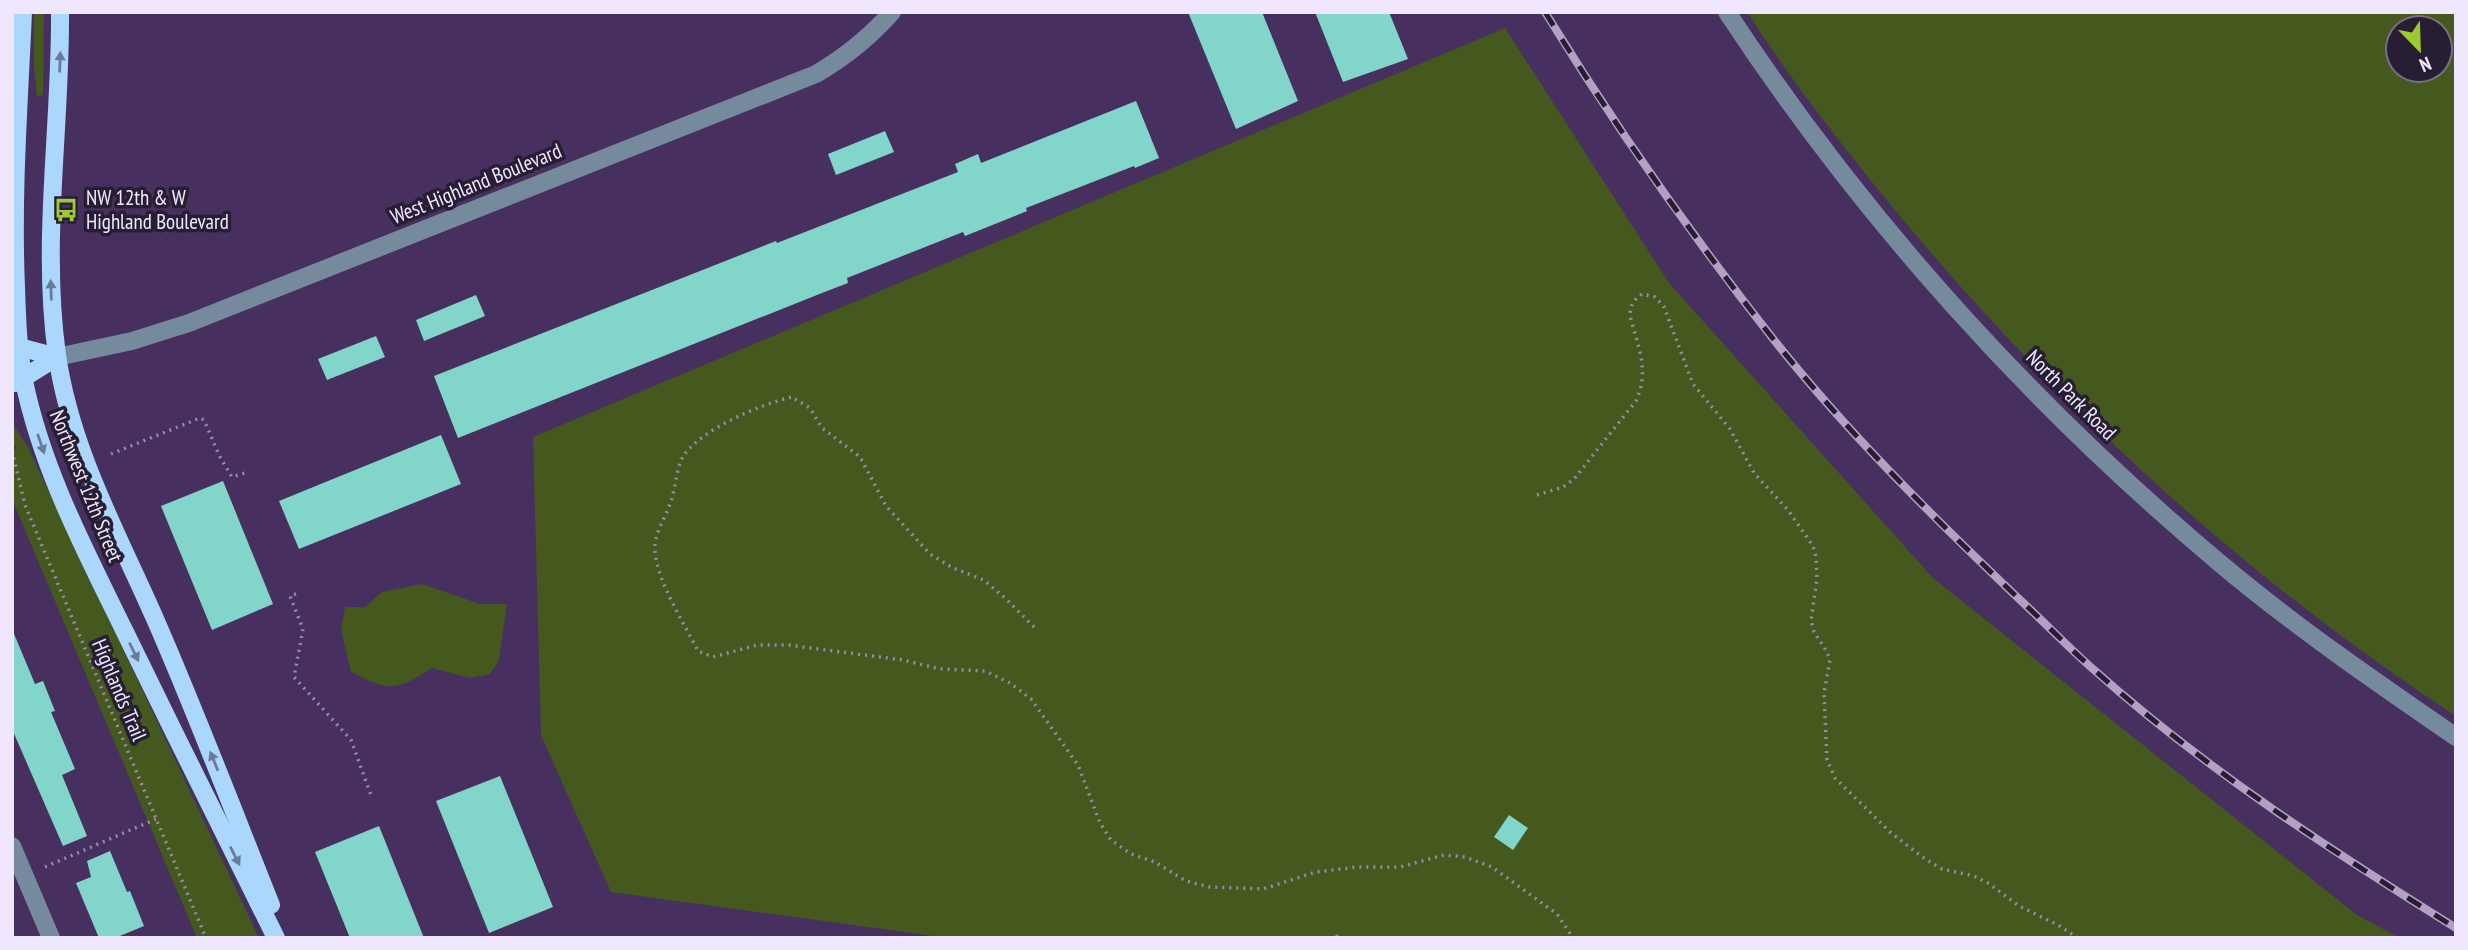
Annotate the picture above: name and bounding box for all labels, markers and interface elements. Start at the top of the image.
north arrow [2384,14,2454,84]
one-way arrow [54,51,66,73]
text: N [2416,52,2435,78]
street label: West Highland Boulevard [386,137,565,230]
place label: NW 12th & W Highland Boulevard [86,184,229,235]
bus stop icon: NW 12th & W Highland Boulevard [52,196,80,224]
one-way arrow [46,278,57,300]
street label: North Park Road [2020,344,2122,446]
street label: Northwest 12th Street [44,406,129,566]
one-way arrow [36,434,47,455]
street label: Highlands Trail [86,635,153,745]
one-way arrow [129,642,140,662]
one-way arrow [208,750,219,771]
one-way arrow [229,846,241,866]

